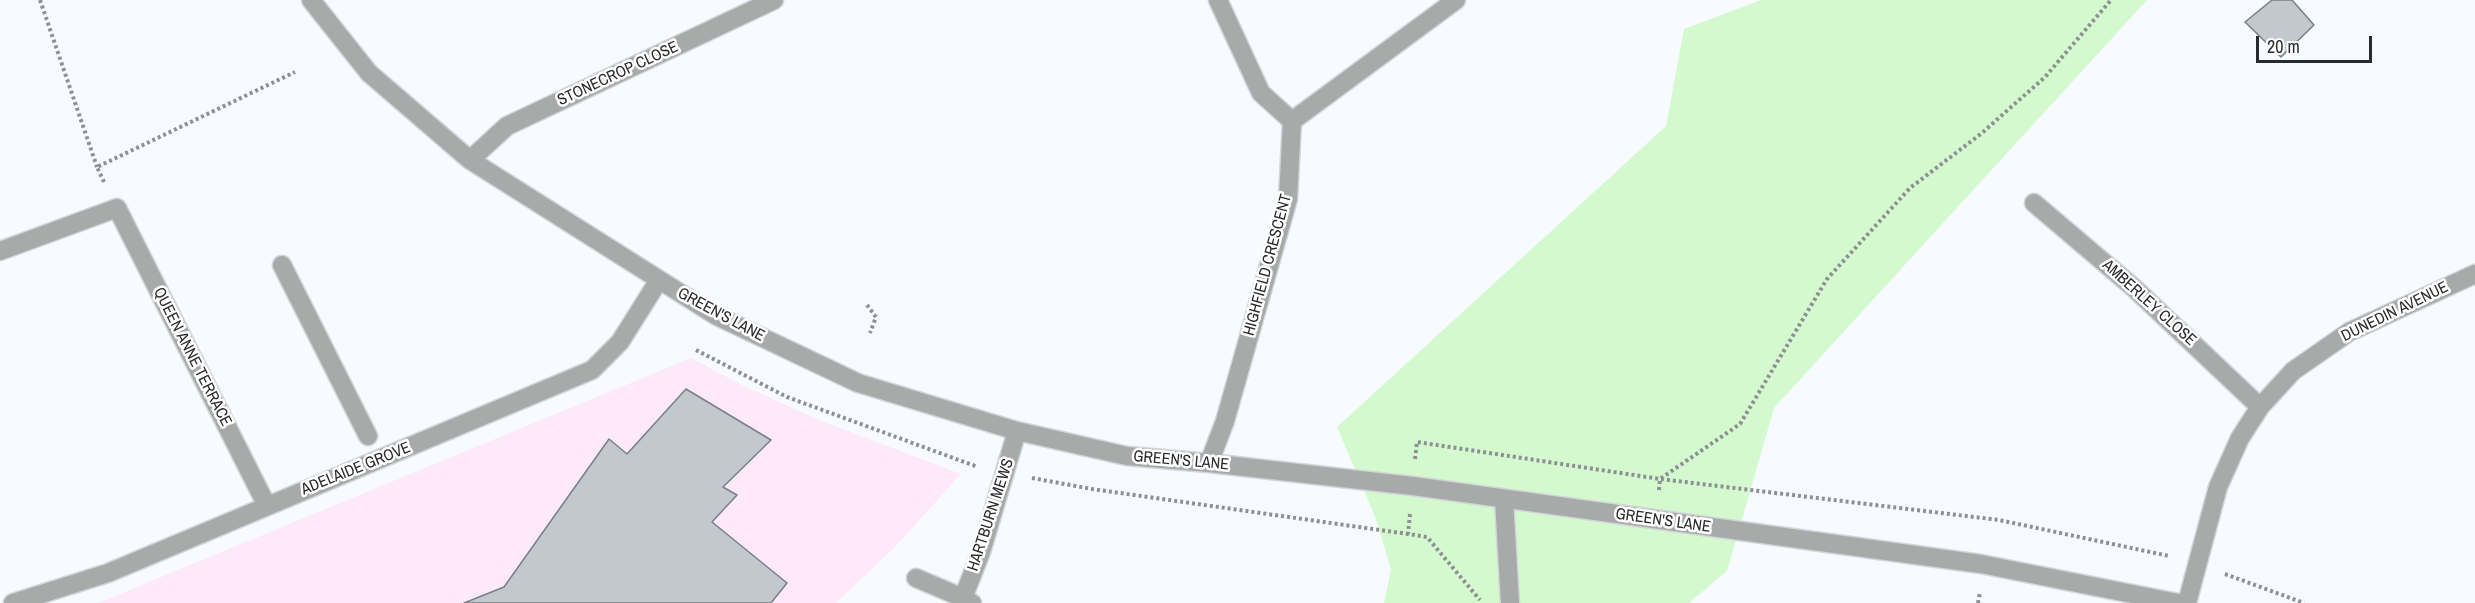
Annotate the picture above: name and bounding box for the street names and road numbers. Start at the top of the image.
street label: STONECROP CLOSE [555,38,681,110]
street label: HIGHFIELD CRESCENT [1240,192,1296,338]
street label: AMBERLEY CLOSE [2098,256,2200,350]
street label: DUNEDIN AVENUE [2338,278,2452,346]
street label: QUEEN ANNE TERRACE [149,284,235,430]
street label: GREEN'S LANE [674,284,768,346]
street label: ADELAIDE GROVE [299,438,413,500]
street label: GREEN'S LANE [1132,447,1230,475]
street label: HARTBURN MEWS [964,456,1018,574]
street label: GREEN'S LANE [1614,505,1712,537]

